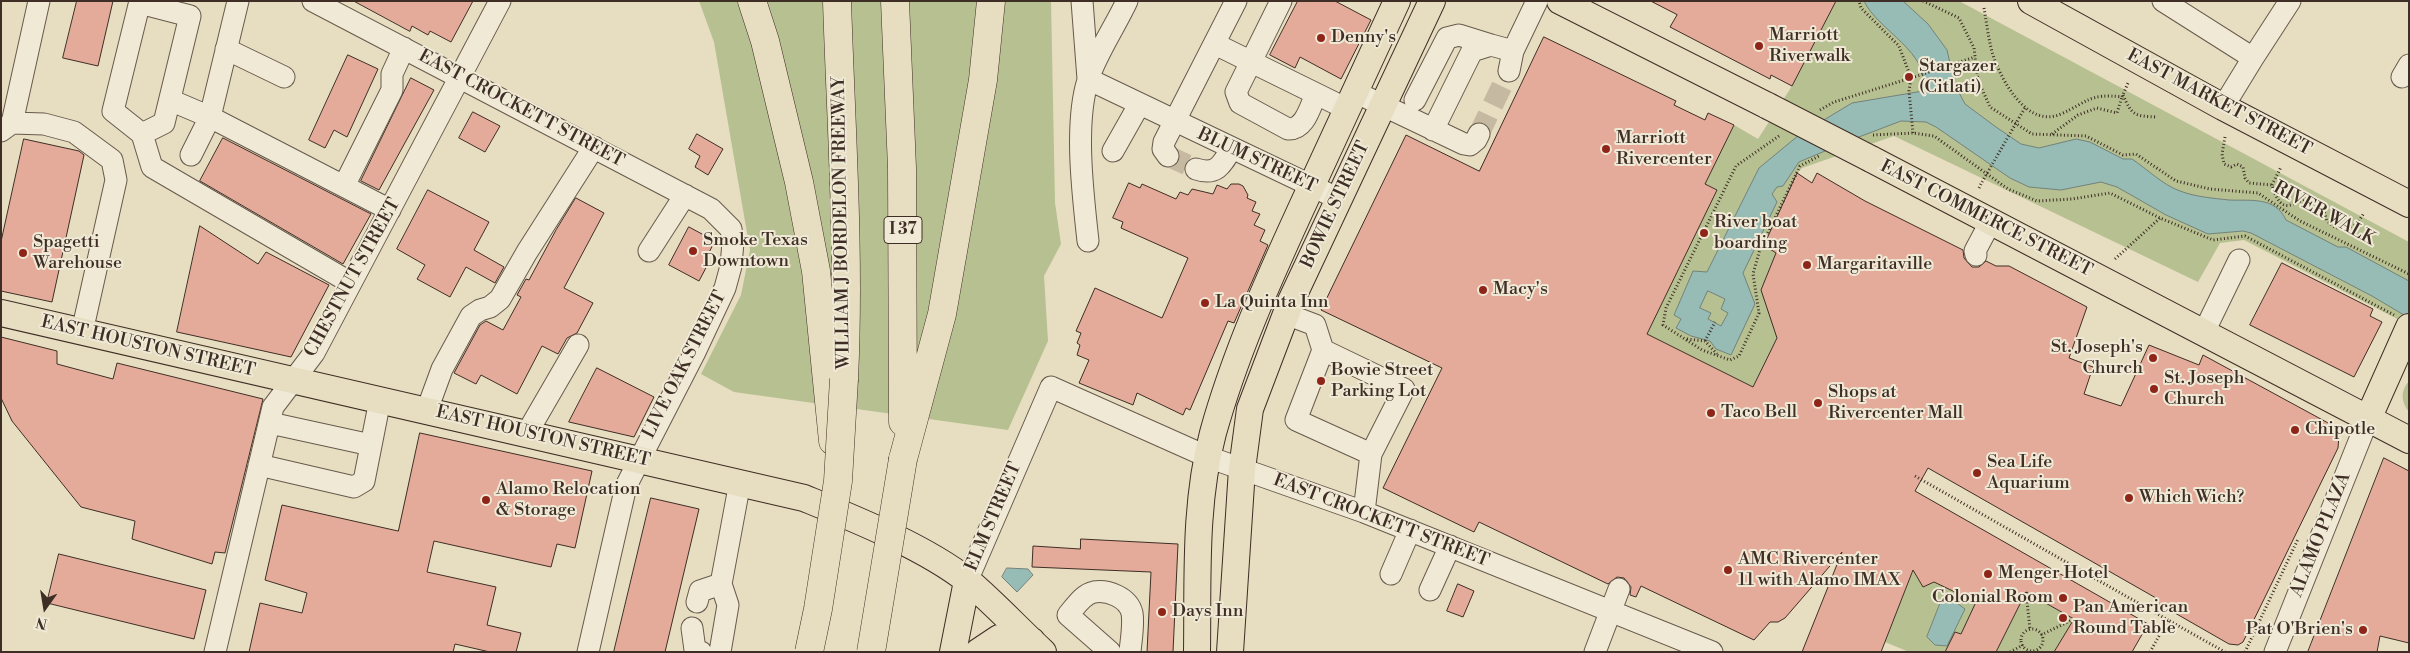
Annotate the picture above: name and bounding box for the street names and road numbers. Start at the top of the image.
street label: EAST MARKET STREET [2123,45,2315,161]
street label: EAST CROCKETT STREET [415,46,627,172]
street label: WILLIAM J BORDELON FREEWAY [829,76,855,370]
street label: BLUM STREET [1194,124,1320,198]
street label: BOWIE STREET [1297,138,1375,272]
street label: EAST COMMERCE STREET [1876,156,2096,282]
street label: RIVER WALK [2269,177,2379,251]
street label: CHESTNUT STREET [300,195,406,361]
road number: I 37 [884,216,922,244]
street label: LIVE OAK STREET [638,288,732,442]
street label: EAST HOUSTON STREET [39,312,257,382]
street label: EAST HOUSTON STREET [434,402,652,472]
street label: ELM STREET [961,459,1027,575]
street label: EAST CROCKETT STREET [1270,470,1492,572]
street label: ALAMO PLAZA [2286,470,2356,600]

